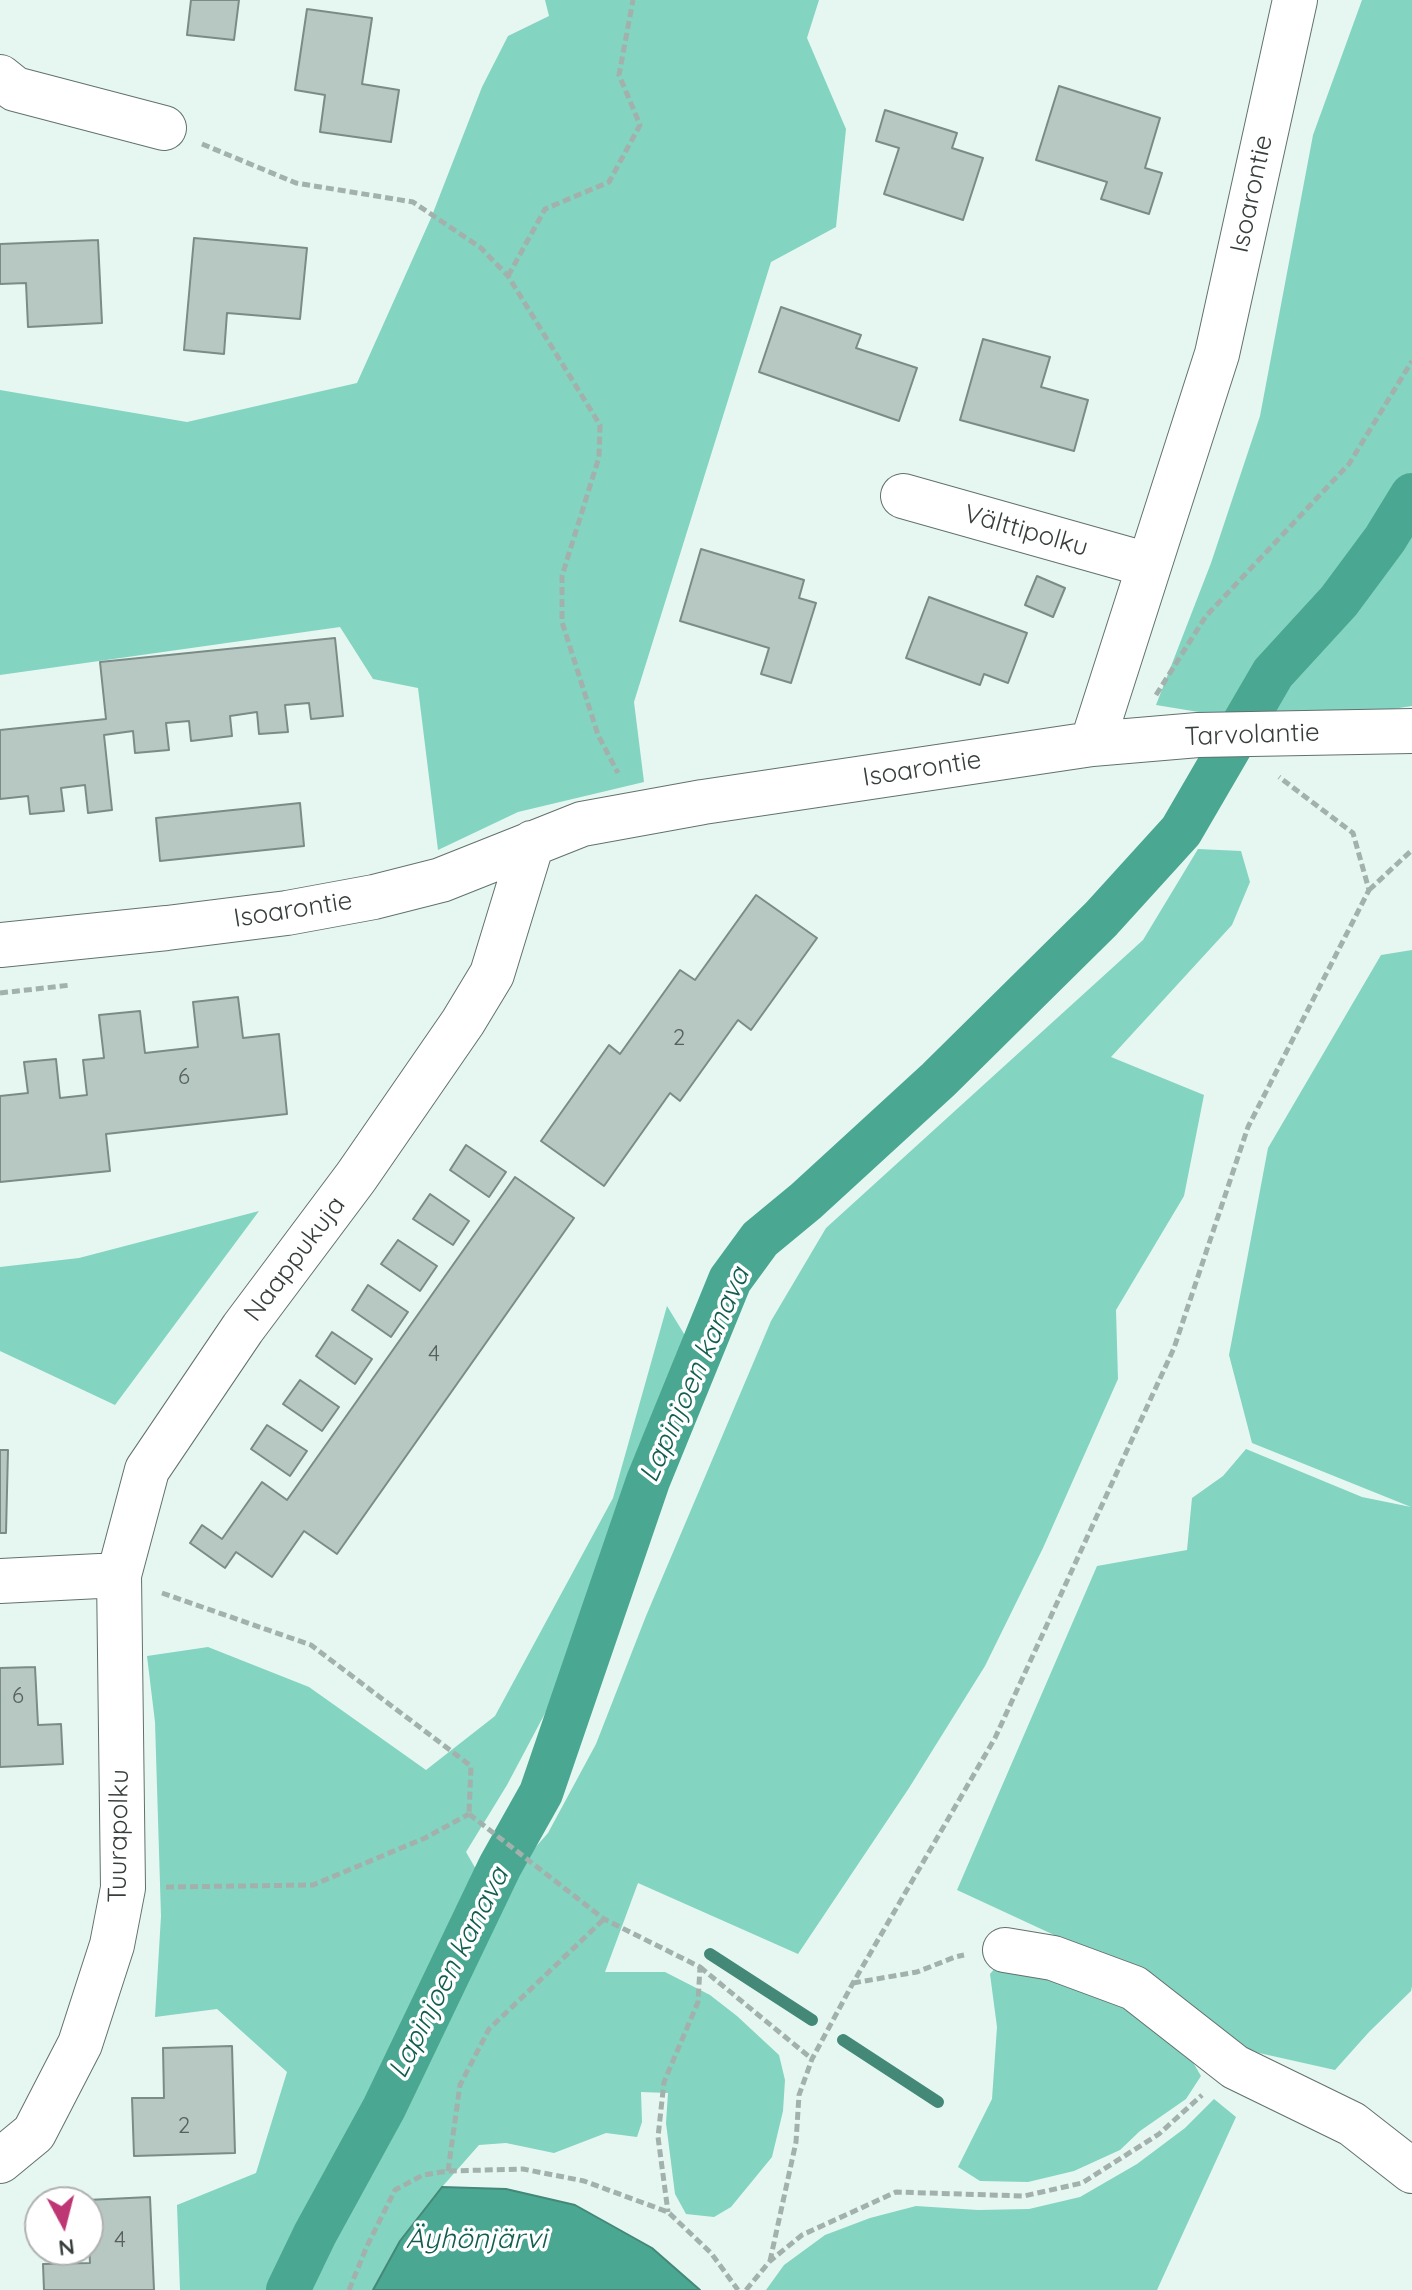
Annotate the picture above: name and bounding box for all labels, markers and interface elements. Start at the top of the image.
street label: Isoarontie [1224,132,1280,256]
street label: Välttipolku [960,498,1092,564]
street label: Tarvolantie [1184,717,1320,753]
street label: Isoarontie [861,744,983,794]
street label: Isoarontie [232,885,354,935]
house number: 2 [673,1025,685,1051]
house number: 6 [178,1064,190,1090]
street label: Naappukuja [238,1190,352,1328]
water label: Lapinjoen kanava [633,1262,757,1488]
house number: 4 [428,1341,440,1367]
house number: 6 [12,1683,24,1709]
street label: Tuurapolku [102,1769,136,1903]
water label: Lapinjoen kanava [381,1862,517,2084]
house number: 2 [178,2113,190,2139]
north arrow [24,2186,104,2266]
water label: Äyhönjärvi [406,2223,546,2257]
house number: 4 [114,2227,126,2253]
text: N [57,2233,76,2263]

